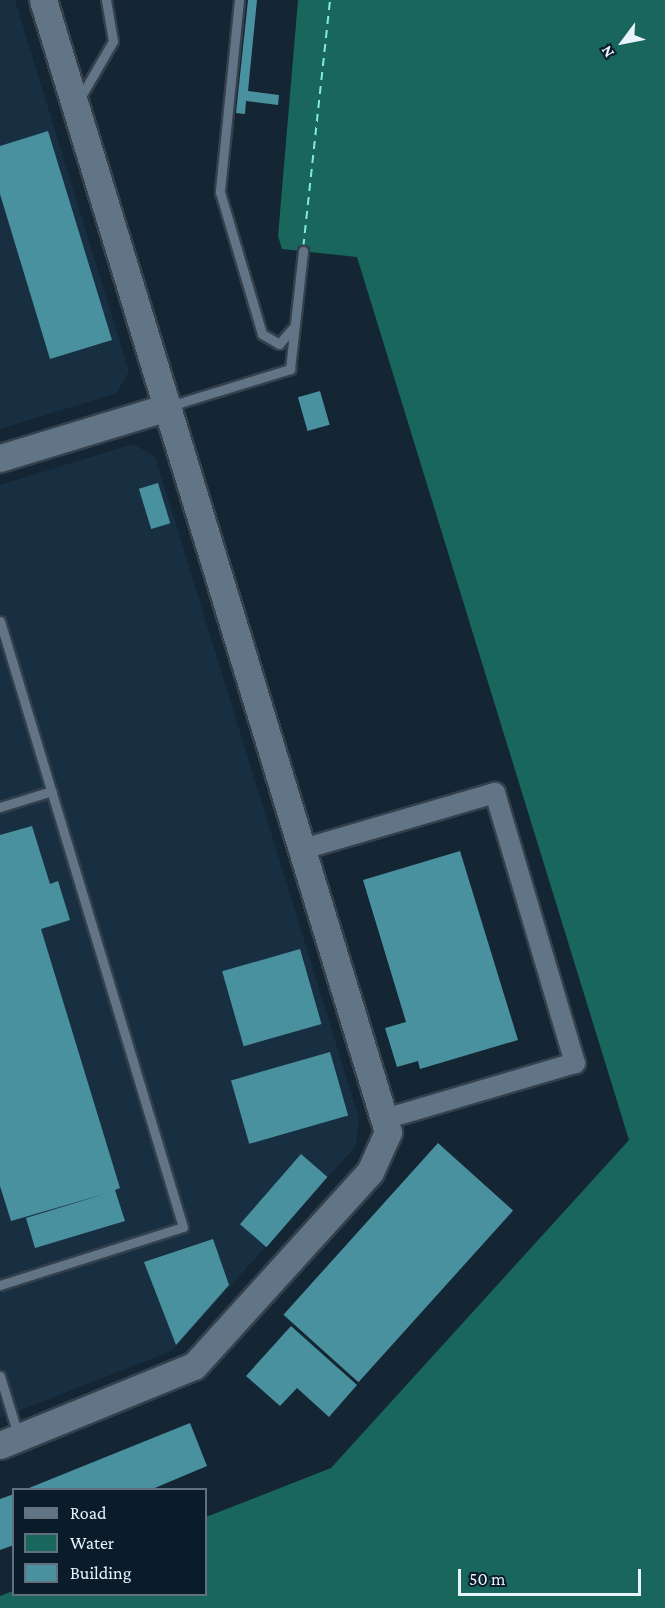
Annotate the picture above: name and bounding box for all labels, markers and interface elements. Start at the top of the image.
north arrow [593,12,653,72]
text: N [597,43,617,61]
legend [12,1488,207,1596]
text: Road [70,1503,107,1523]
text: Water [70,1533,114,1553]
scale bar [461,1557,644,1595]
text: Building [70,1563,131,1583]
text: 50 m [469,1569,506,1589]

